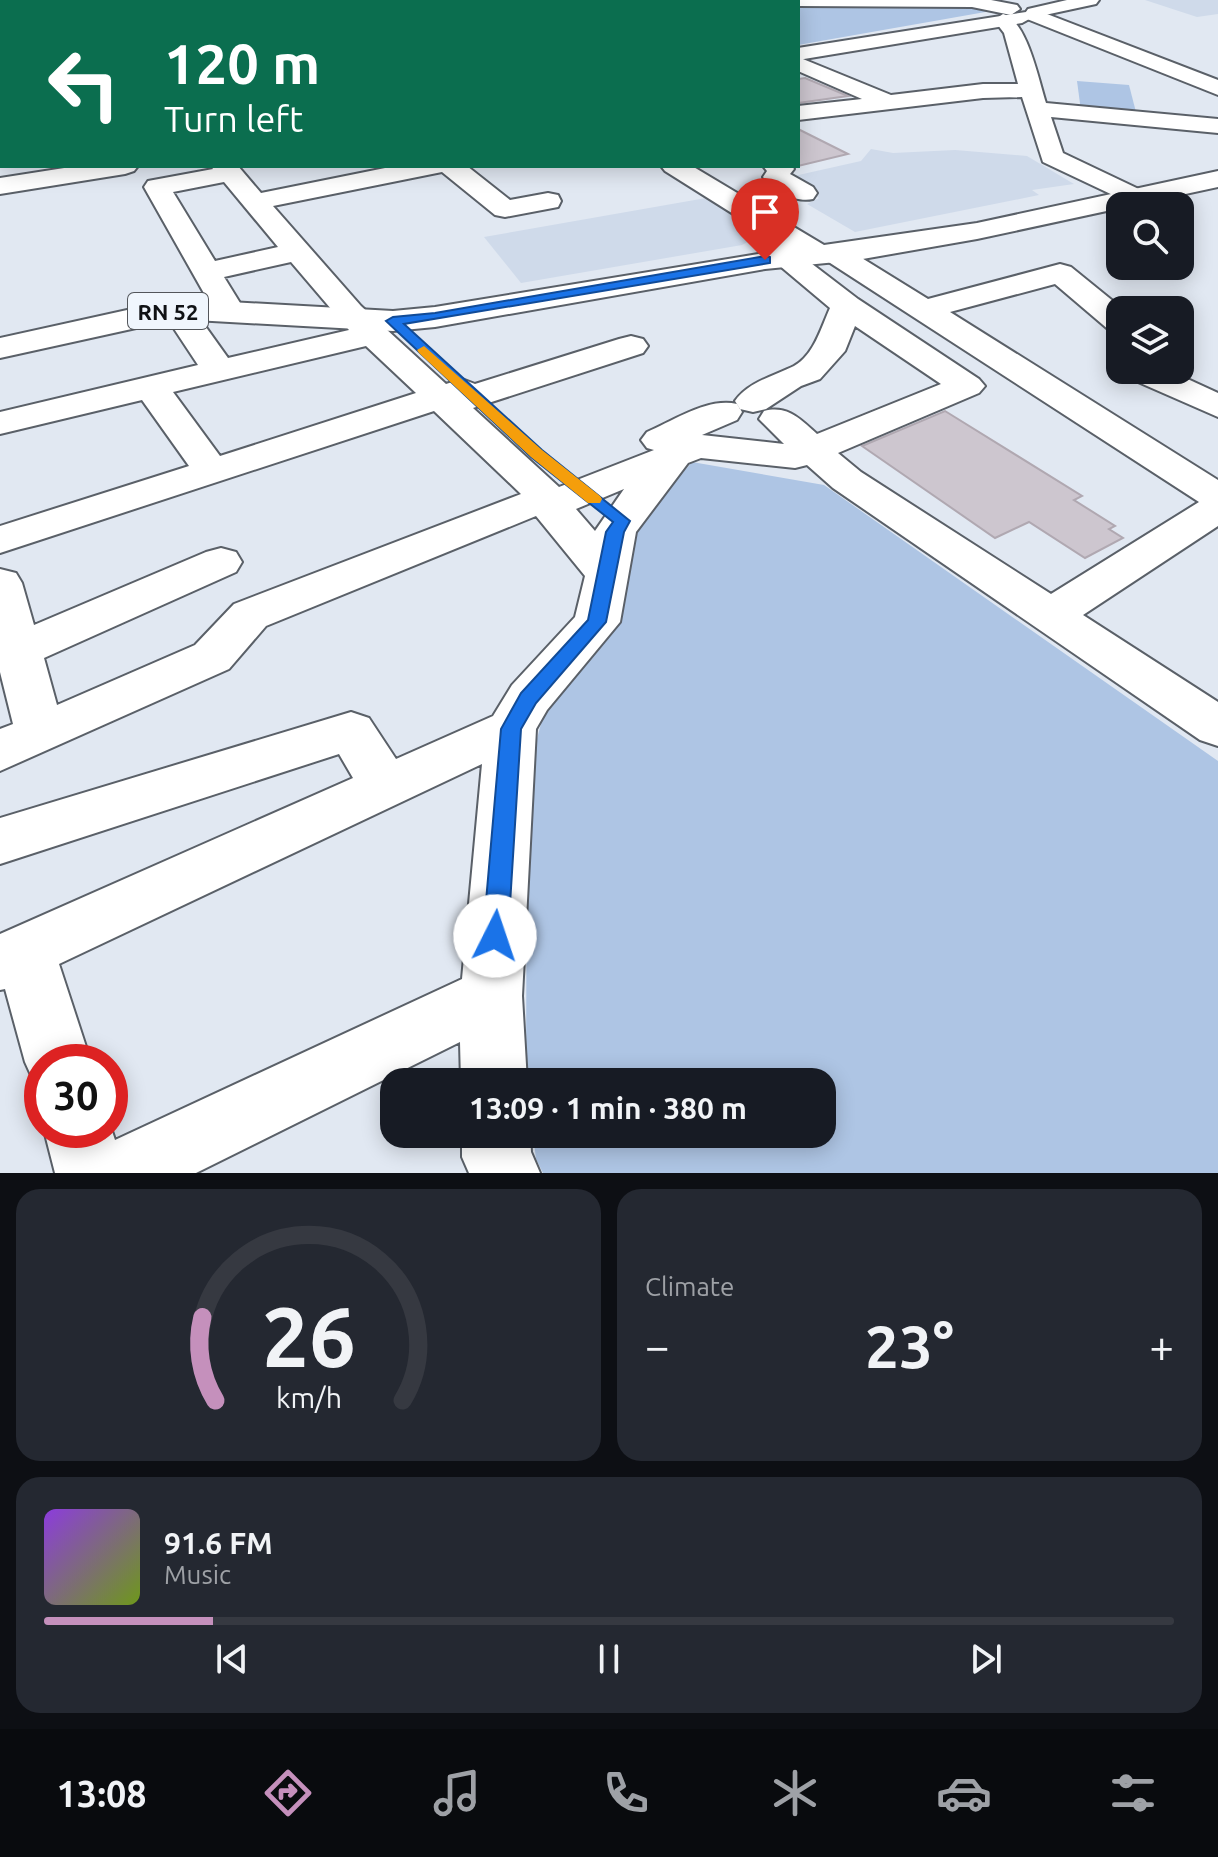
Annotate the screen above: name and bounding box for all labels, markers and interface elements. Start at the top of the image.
icon: left [32,32,136,136]
text: 120 m [164,32,320,95]
text: Turn left [164,98,303,139]
pin [731,178,799,260]
icon: arrive [743,190,787,234]
map controls [1106,192,1194,384]
button: search [1106,192,1194,280]
road number: RN 52 [128,293,208,329]
button: layers [1106,296,1194,384]
position arrow [453,894,537,978]
speed limit sign: 30 [24,1044,128,1148]
text: 13:09 · 1 min · 380 m [469,1091,747,1125]
text: Climate [645,1272,734,1301]
text: 26 [262,1289,355,1383]
text: 23° [865,1312,954,1379]
text: − [645,1321,670,1370]
text: + [1149,1321,1174,1370]
text: km/h [276,1381,342,1413]
text: 91.6 FM [164,1526,273,1560]
text: Music [164,1560,231,1589]
icon: previous [210,1637,254,1681]
icon: pause [587,1637,631,1681]
icon: next [964,1637,1008,1681]
icon: directions [260,1765,316,1821]
icon: music [429,1765,485,1821]
icon: phone [598,1765,654,1821]
icon: climate [767,1765,823,1821]
icon: car [936,1765,992,1821]
icon: filters [1105,1765,1161,1821]
text: 13:08 [57,1773,147,1814]

